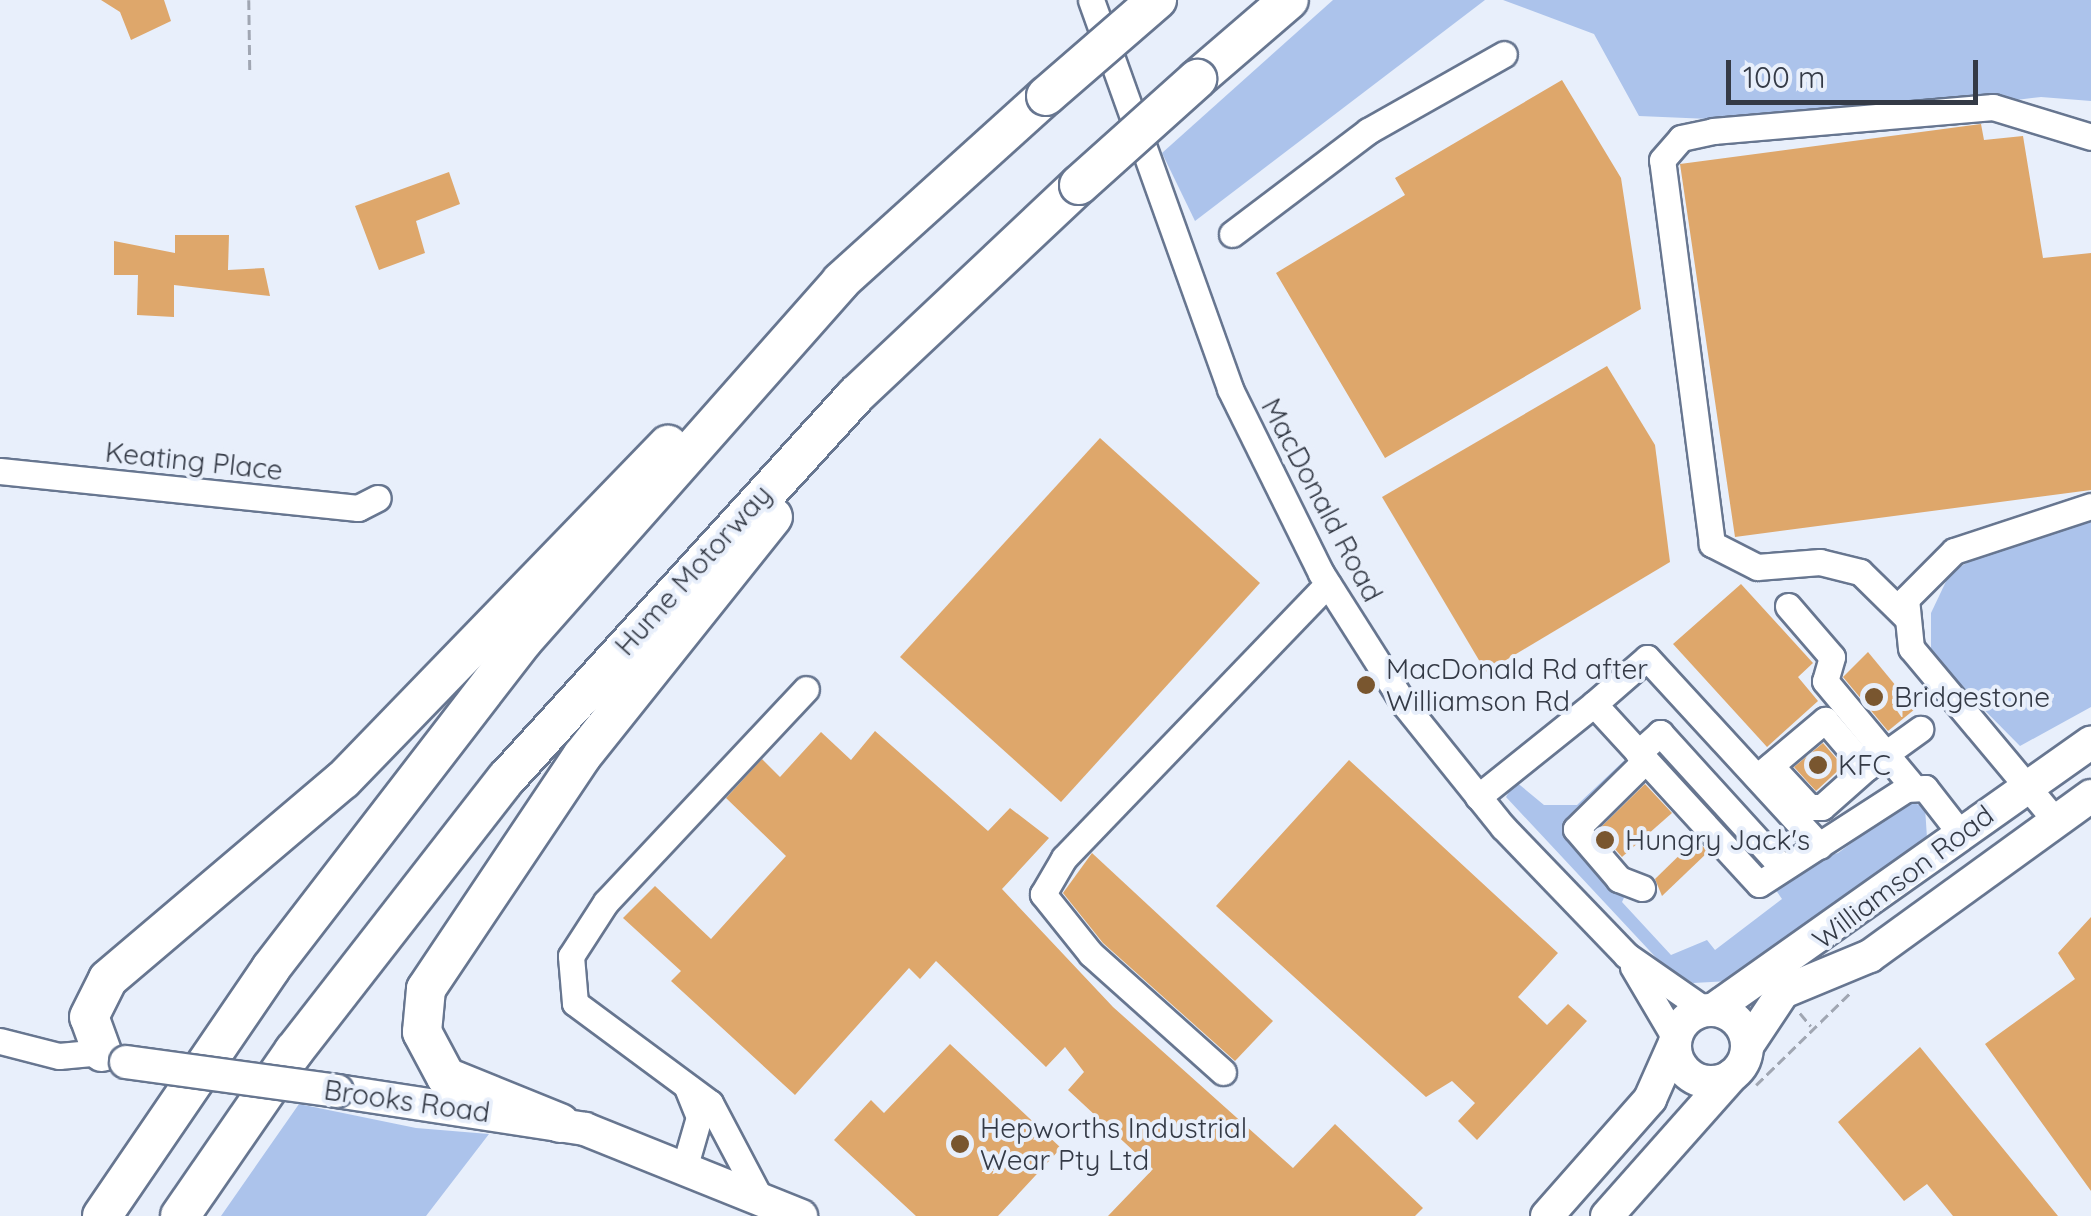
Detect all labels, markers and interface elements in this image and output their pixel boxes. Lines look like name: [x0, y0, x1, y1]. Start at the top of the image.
scale bar: [1731, 40, 1984, 102]
text: 100 m: [1743, 58, 1825, 96]
street label: MacDonald Road: [1254, 393, 1390, 607]
street label: Keating Place: [104, 435, 284, 487]
street label: Hume Motorway: [608, 478, 778, 662]
place label: MacDonald Rd after Williamson Rd: [1386, 652, 1648, 718]
marker: MacDonald Rd after Williamson Rd: [1355, 674, 1377, 696]
place label: Bridgestone: [1894, 680, 2050, 714]
marker: Bridgestone: [1863, 686, 1885, 708]
place label: KFC: [1838, 748, 1891, 782]
marker: KFC: [1807, 754, 1829, 776]
street label: Williamson Road: [1806, 798, 2000, 956]
place label: Hungry Jack's: [1625, 823, 1810, 857]
marker: Hungry Jack's: [1594, 829, 1616, 851]
street label: Brooks Road: [322, 1073, 492, 1129]
place label: Hepworths Industrial Wear Pty Ltd: [980, 1111, 1247, 1177]
marker: Hepworths Industrial Wear Pty Ltd: [949, 1133, 971, 1155]

